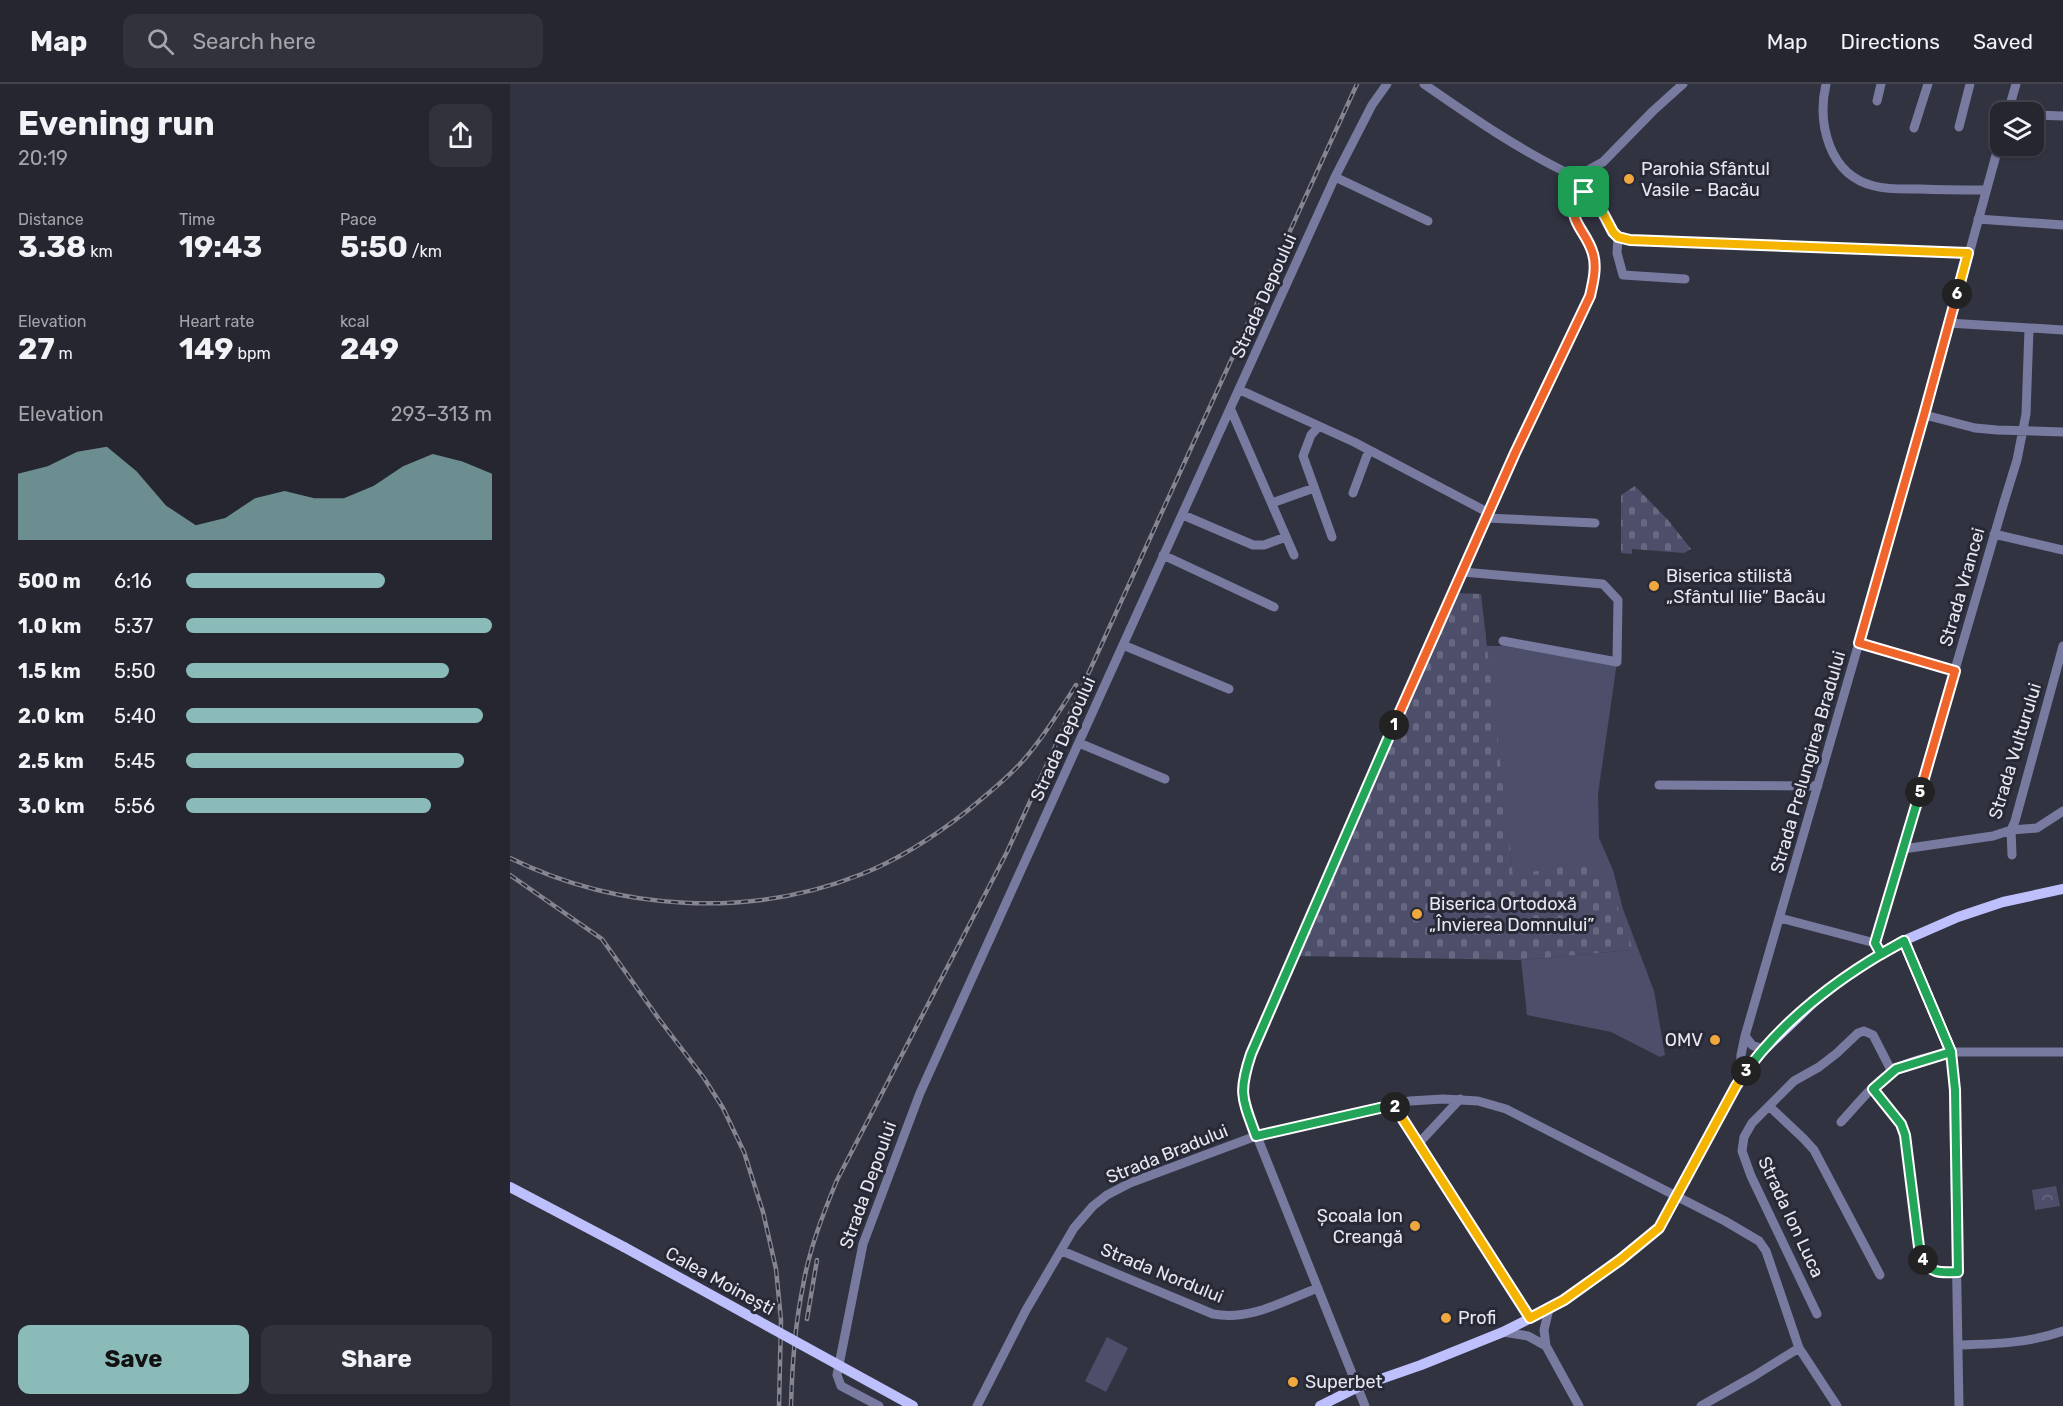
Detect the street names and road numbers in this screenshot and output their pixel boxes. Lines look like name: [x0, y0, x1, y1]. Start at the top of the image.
street label: Strada Depoului: [1227, 230, 1301, 362]
street label: Strada Vrancei: [1935, 525, 1989, 649]
street label: Strada Prelungirea Bradului: [1766, 648, 1850, 876]
street label: Strada Depoului: [1026, 673, 1100, 805]
street label: Strada Vulturului: [1984, 680, 2046, 822]
street label: Strada Depoului: [835, 1118, 901, 1252]
street label: Strada Bradului: [1103, 1120, 1231, 1188]
street label: Strada Ion Luca: [1753, 1153, 1829, 1281]
street label: Strada Nordului: [1097, 1238, 1227, 1308]
street label: Calea Moinești: [662, 1242, 778, 1320]

